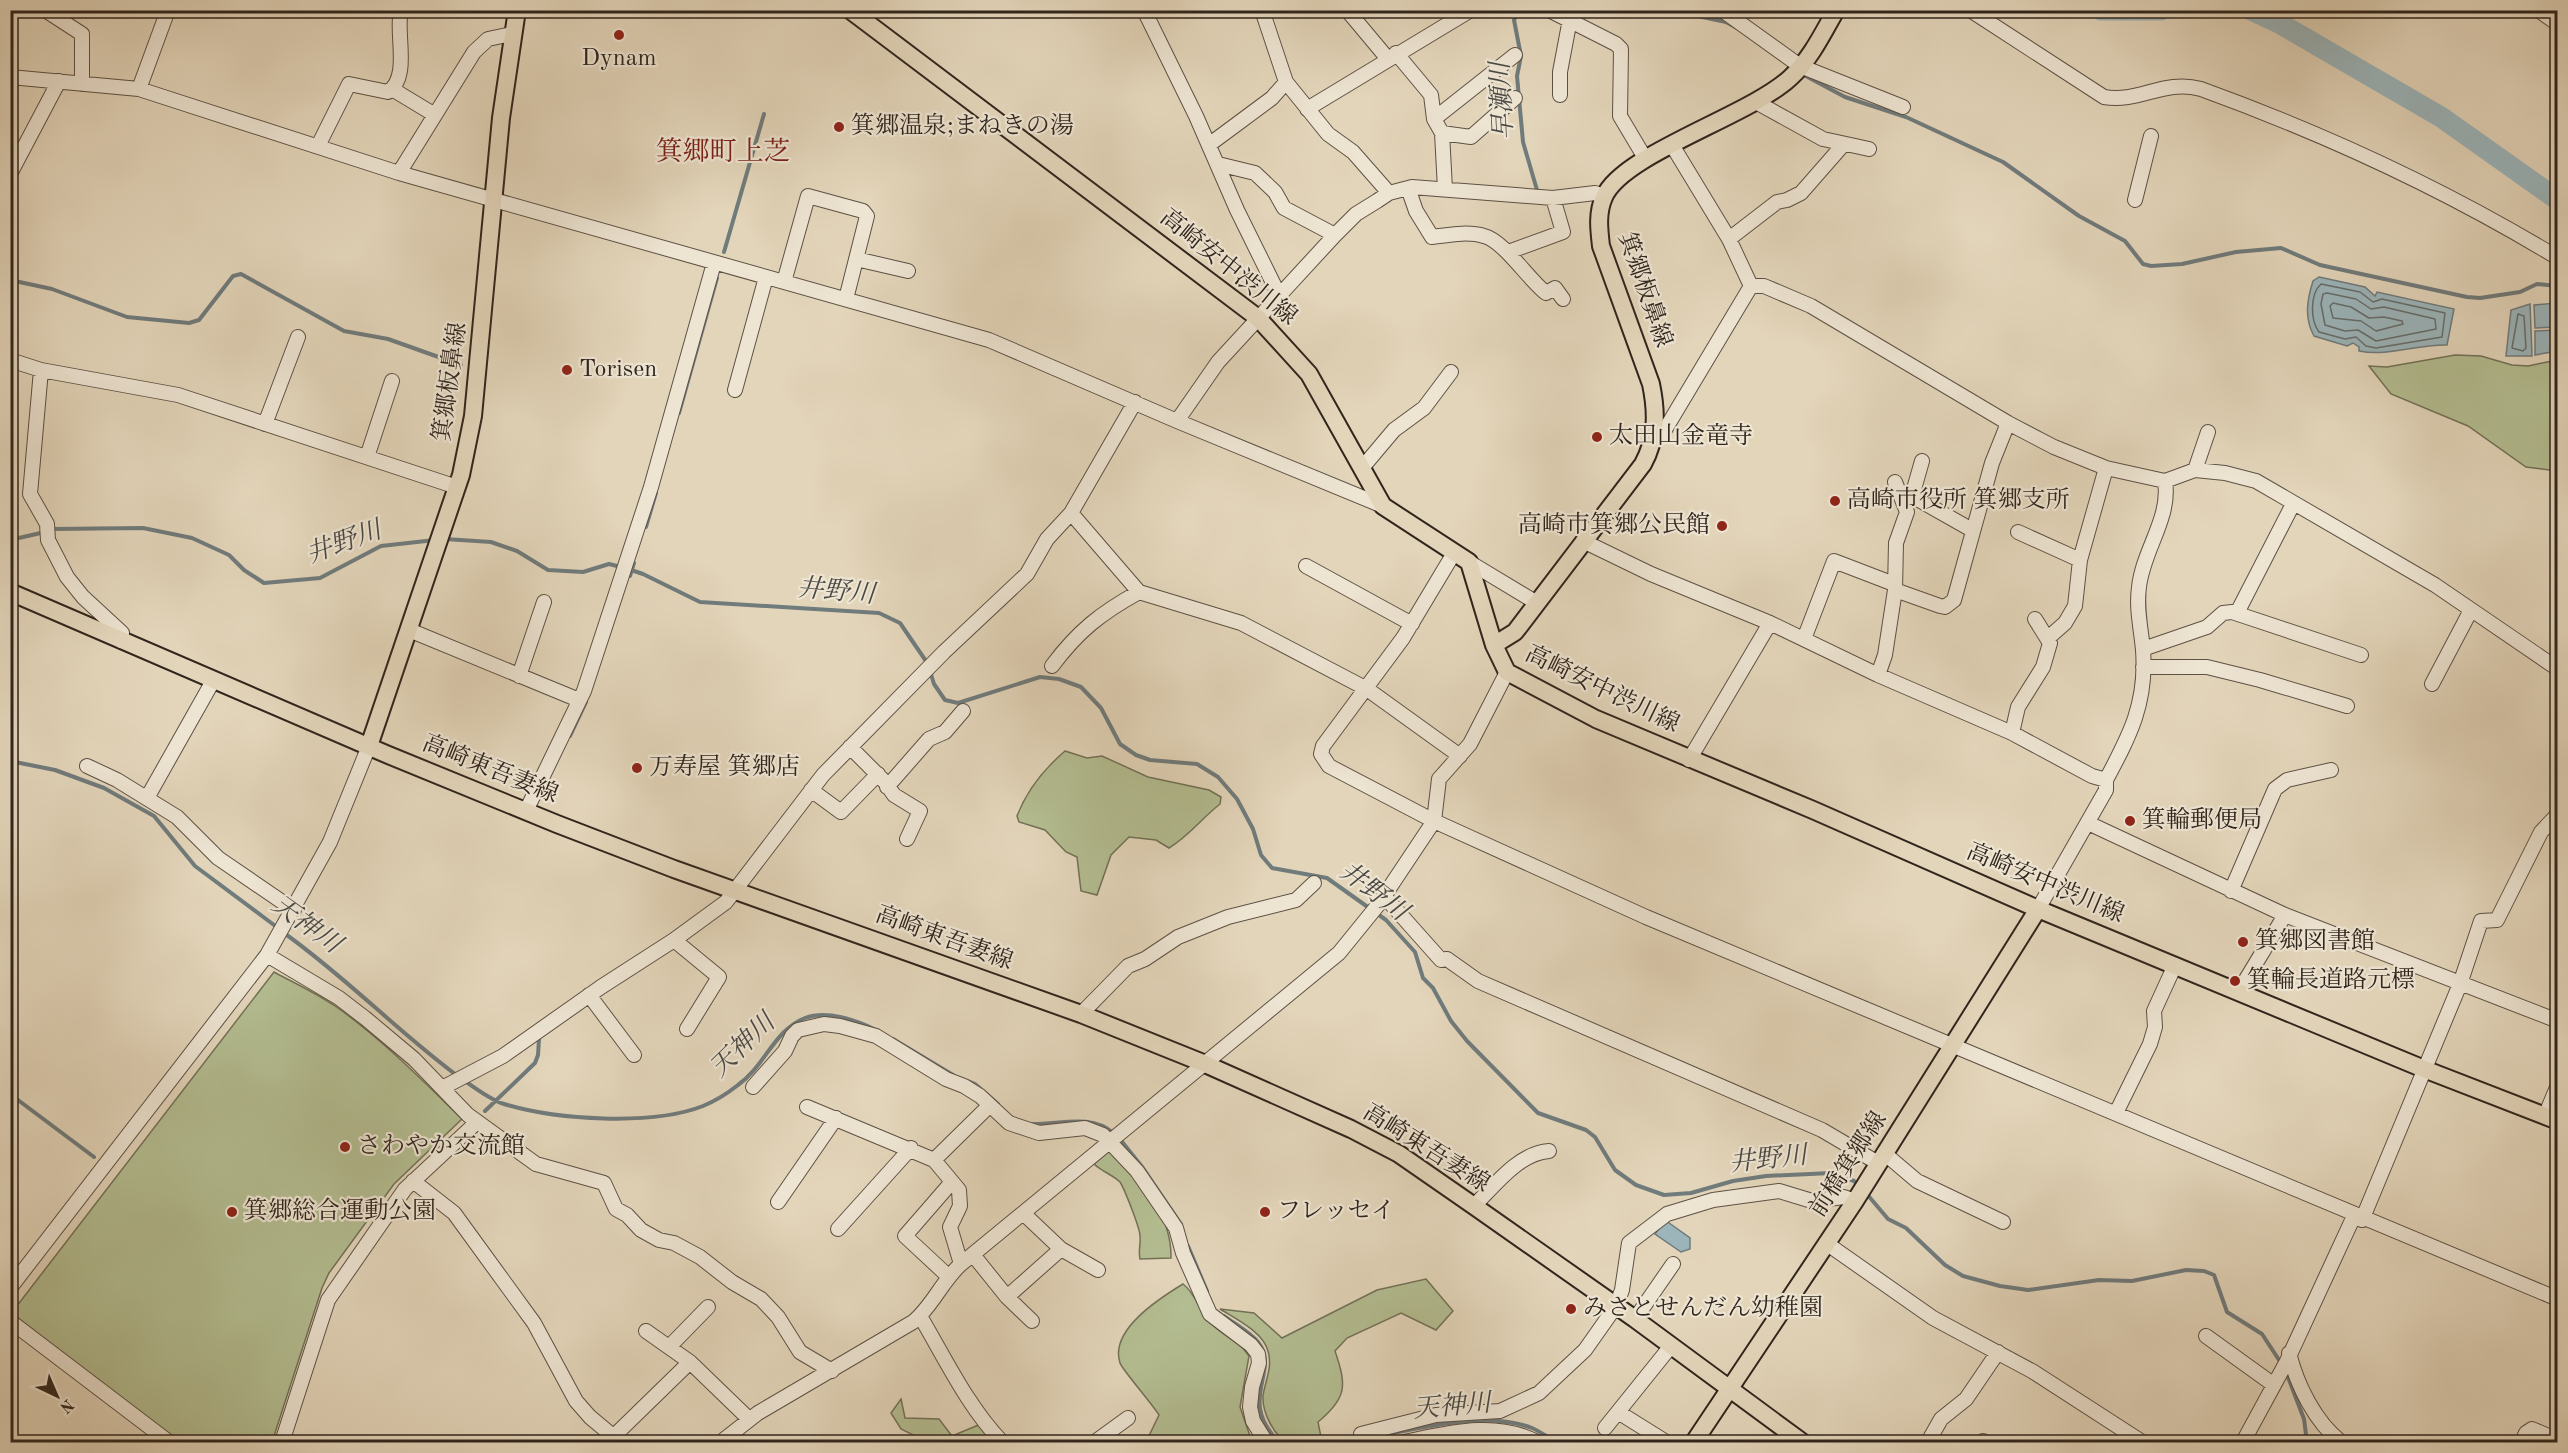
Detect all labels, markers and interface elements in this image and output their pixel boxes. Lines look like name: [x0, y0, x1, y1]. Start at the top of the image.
marker: Dynam: [612, 28, 626, 42]
place label: Dynam: [581, 47, 657, 71]
water label: 早瀬川: [1486, 58, 1518, 141]
place label: 箕郷温泉;まねきの湯: [851, 112, 1074, 139]
marker: 箕郷温泉;まねきの湯: [832, 120, 846, 134]
district label: 箕郷町上芝: [656, 137, 791, 166]
street label: 高崎安中渋川線: [1155, 203, 1303, 330]
street label: 箕郷板鼻線: [1613, 228, 1678, 351]
street label: 箕郷板鼻線: [428, 320, 471, 443]
place label: Torisen: [579, 358, 657, 382]
marker: Torisen: [560, 363, 574, 377]
place label: 太田山金竜寺: [1609, 422, 1753, 449]
marker: 太田山金竜寺: [1590, 430, 1604, 444]
place label: 高崎市役所 箕郷支所: [1847, 486, 2070, 513]
marker: 高崎市役所 箕郷支所: [1828, 494, 1842, 508]
place label: 高崎市箕郷公民館: [1518, 511, 1710, 538]
water label: 井野川: [302, 515, 388, 569]
marker: 高崎市箕郷公民館: [1715, 519, 1729, 533]
water label: 井野川: [796, 574, 879, 609]
street label: 高崎安中渋川線: [1521, 640, 1684, 738]
street label: 高崎東吾妻線: [419, 729, 562, 808]
place label: 万寿屋 箕郷店: [649, 753, 800, 780]
marker: 万寿屋 箕郷店: [630, 761, 644, 775]
place label: 箕輪郵便局: [2142, 806, 2262, 833]
marker: 箕輪郵便局: [2123, 814, 2137, 828]
street label: 高崎安中渋川線: [1963, 837, 2128, 928]
water label: 井野川: [1334, 857, 1416, 928]
water label: 天神川: [267, 890, 349, 960]
street label: 高崎東吾妻線: [872, 900, 1017, 975]
place label: 箕郷図書館: [2255, 927, 2375, 954]
marker: 箕郷図書館: [2236, 935, 2250, 949]
place label: 箕輪長道路元標: [2247, 966, 2415, 993]
marker: 箕輪長道路元標: [2228, 974, 2242, 988]
water label: 天神川: [705, 1006, 782, 1082]
street label: 高崎東吾妻線: [1359, 1098, 1495, 1197]
street label: 前橋箕郷線: [1804, 1107, 1892, 1222]
place label: さわやか交流館: [357, 1132, 525, 1159]
marker: さわやか交流館: [338, 1140, 352, 1154]
water label: 井野川: [1728, 1141, 1811, 1177]
place label: 箕郷総合運動公園: [244, 1197, 436, 1224]
place label: フレッセイ: [1277, 1199, 1395, 1224]
marker: 箕郷総合運動公園: [225, 1205, 239, 1219]
marker: フレッセイ: [1258, 1205, 1272, 1219]
place label: みさとせんだん幼稚園: [1583, 1294, 1823, 1321]
marker: みさとせんだん幼稚園: [1564, 1302, 1578, 1316]
north arrow: [27, 1366, 87, 1426]
water label: 天神川: [1412, 1388, 1495, 1423]
text: N: [56, 1395, 76, 1416]

